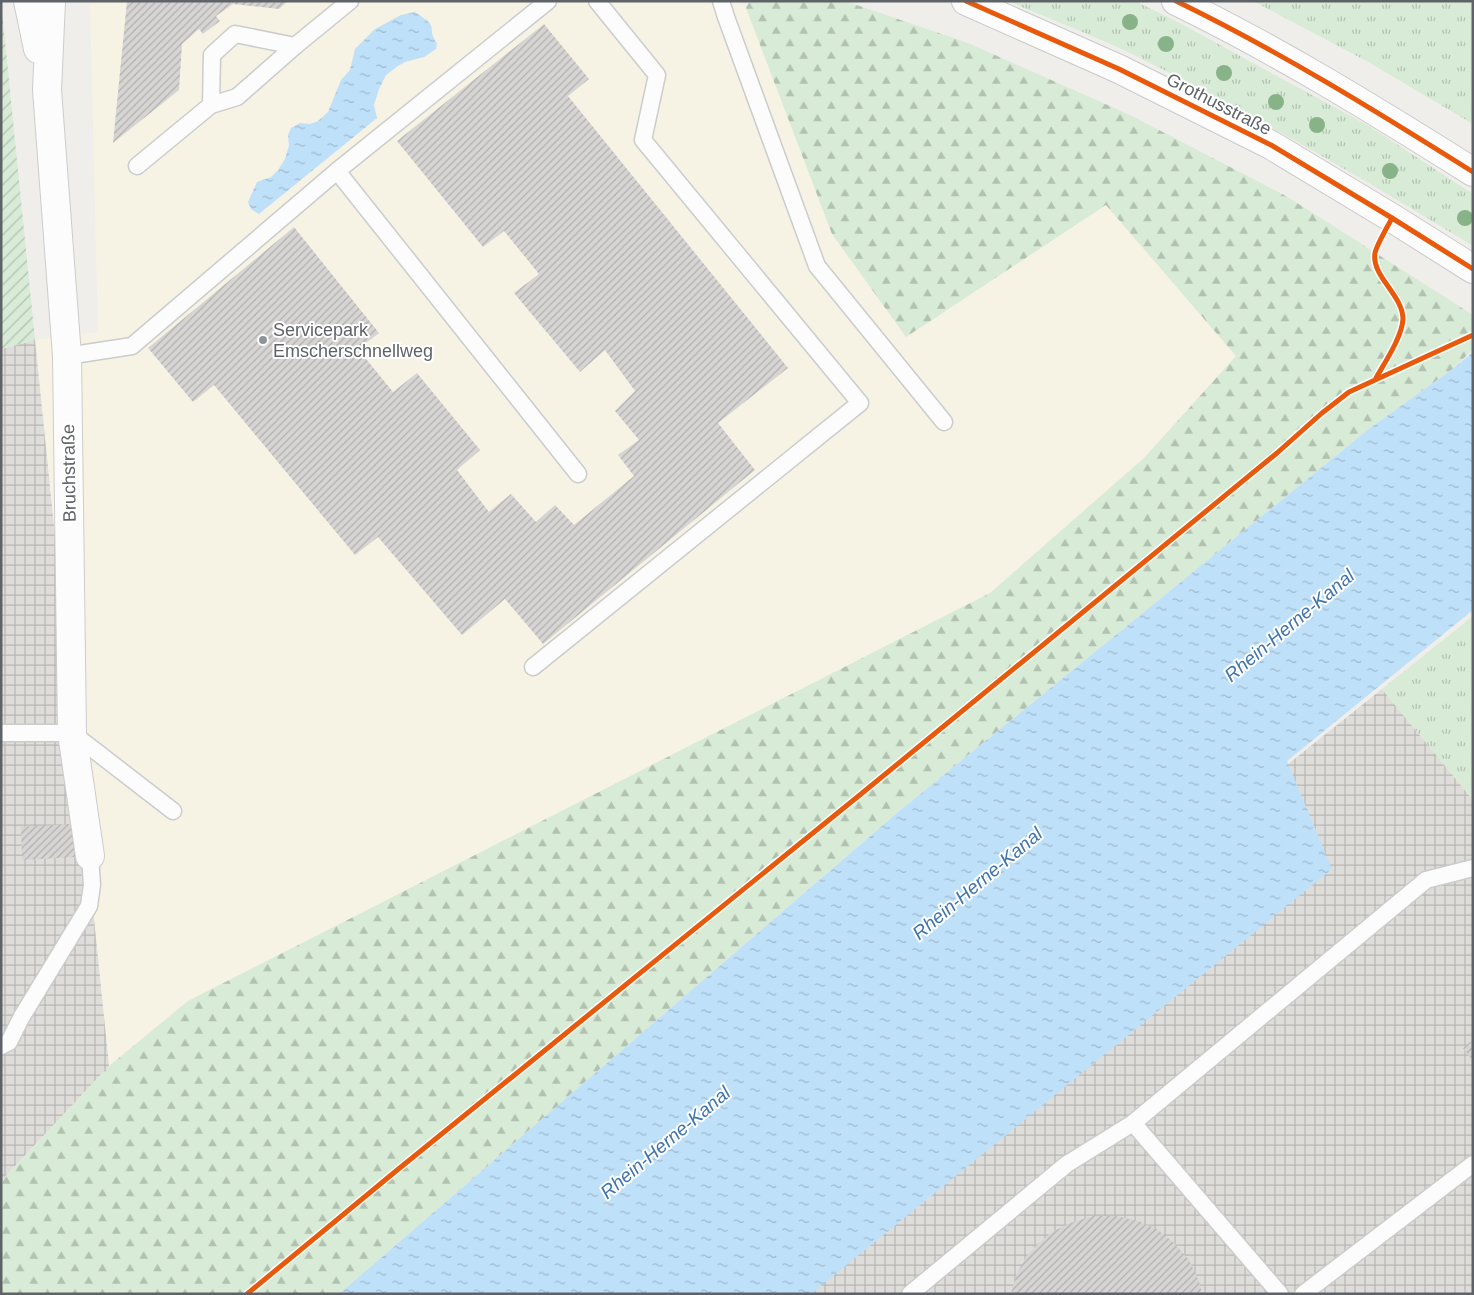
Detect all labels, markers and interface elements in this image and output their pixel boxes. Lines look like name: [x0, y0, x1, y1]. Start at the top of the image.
street label: Grothusstraße: [1163, 69, 1275, 139]
place label: Servicepark Emscherschnellweg: [273, 320, 433, 361]
marker: Servicepark Emscherschnellweg: [257, 334, 269, 346]
street label: Bruchstraße: [58, 424, 80, 522]
water label: Rhein-Herne-Kanal: [1220, 565, 1359, 686]
water label: Rhein-Herne-Kanal: [908, 823, 1047, 944]
water label: Rhein-Herne-Kanal: [596, 1082, 735, 1203]

